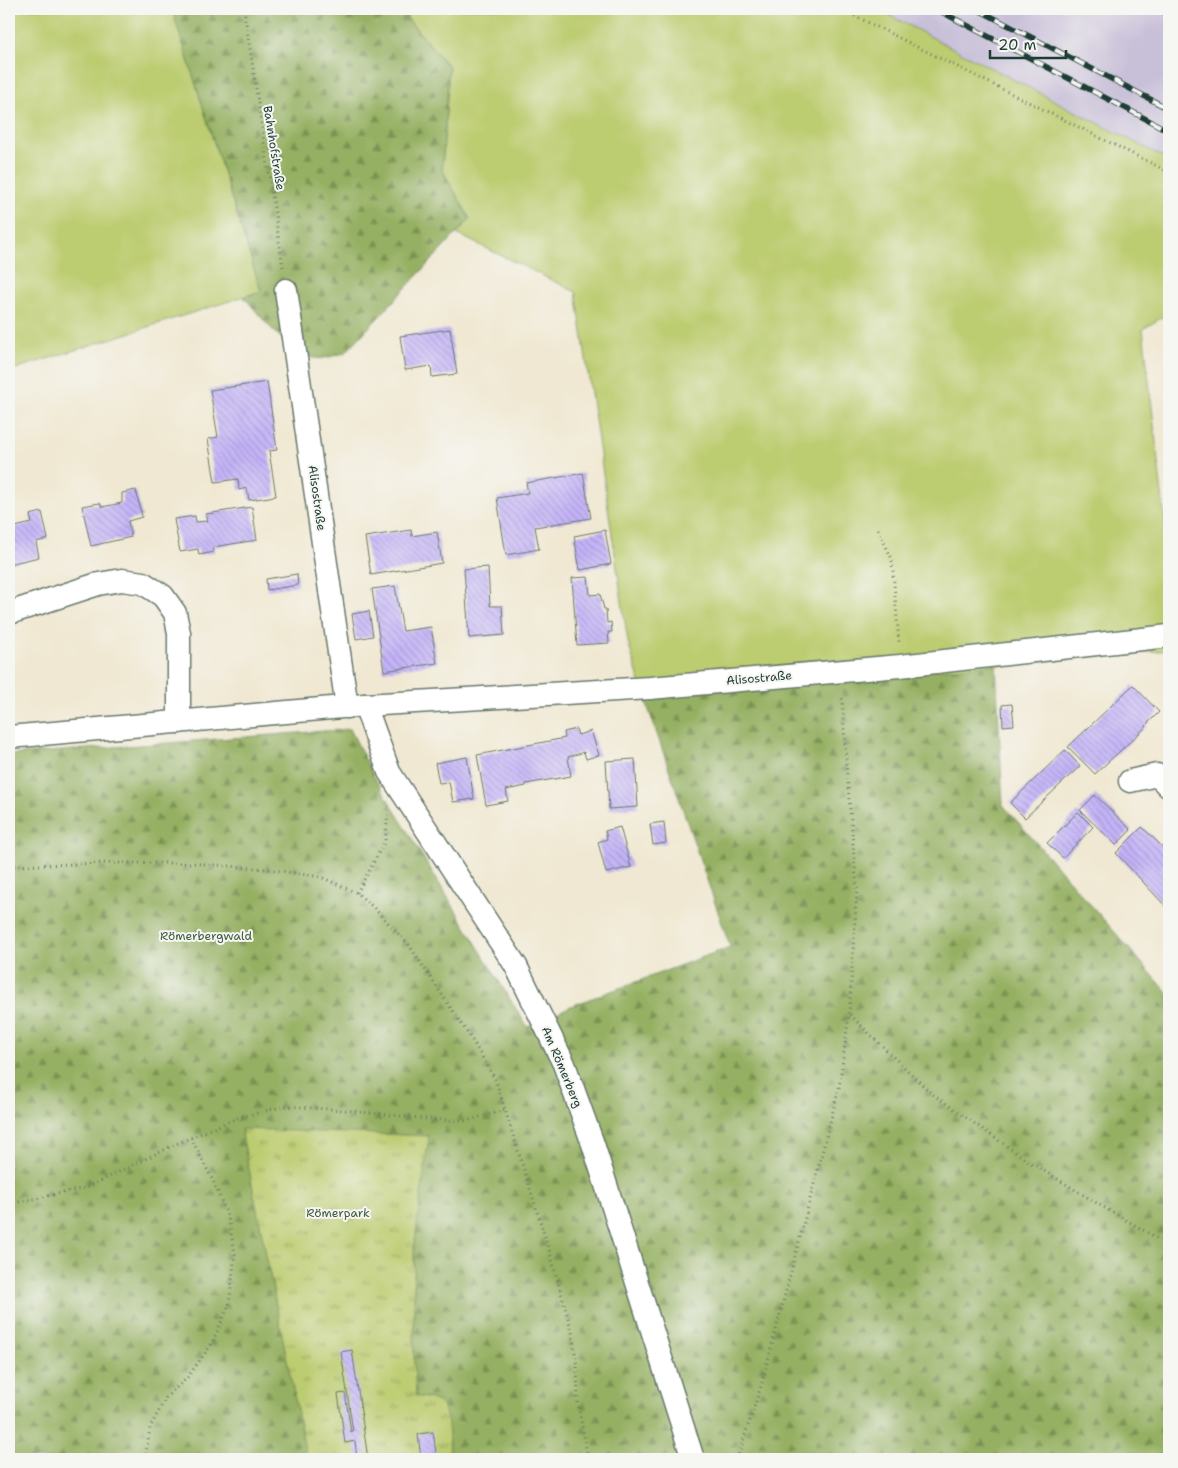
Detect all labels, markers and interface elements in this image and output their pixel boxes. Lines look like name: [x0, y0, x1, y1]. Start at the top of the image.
scale bar: [990, 28, 1067, 60]
text: 20 m: [998, 35, 1037, 55]
street label: Bahnhofstraße: [259, 105, 289, 192]
street label: Alisostraße: [304, 464, 330, 532]
street label: Alisostraße: [725, 667, 793, 689]
park label: Römerbergwald: [160, 928, 252, 944]
street label: Am Römerberg: [538, 1024, 586, 1110]
park label: Römerpark: [306, 1205, 370, 1221]

